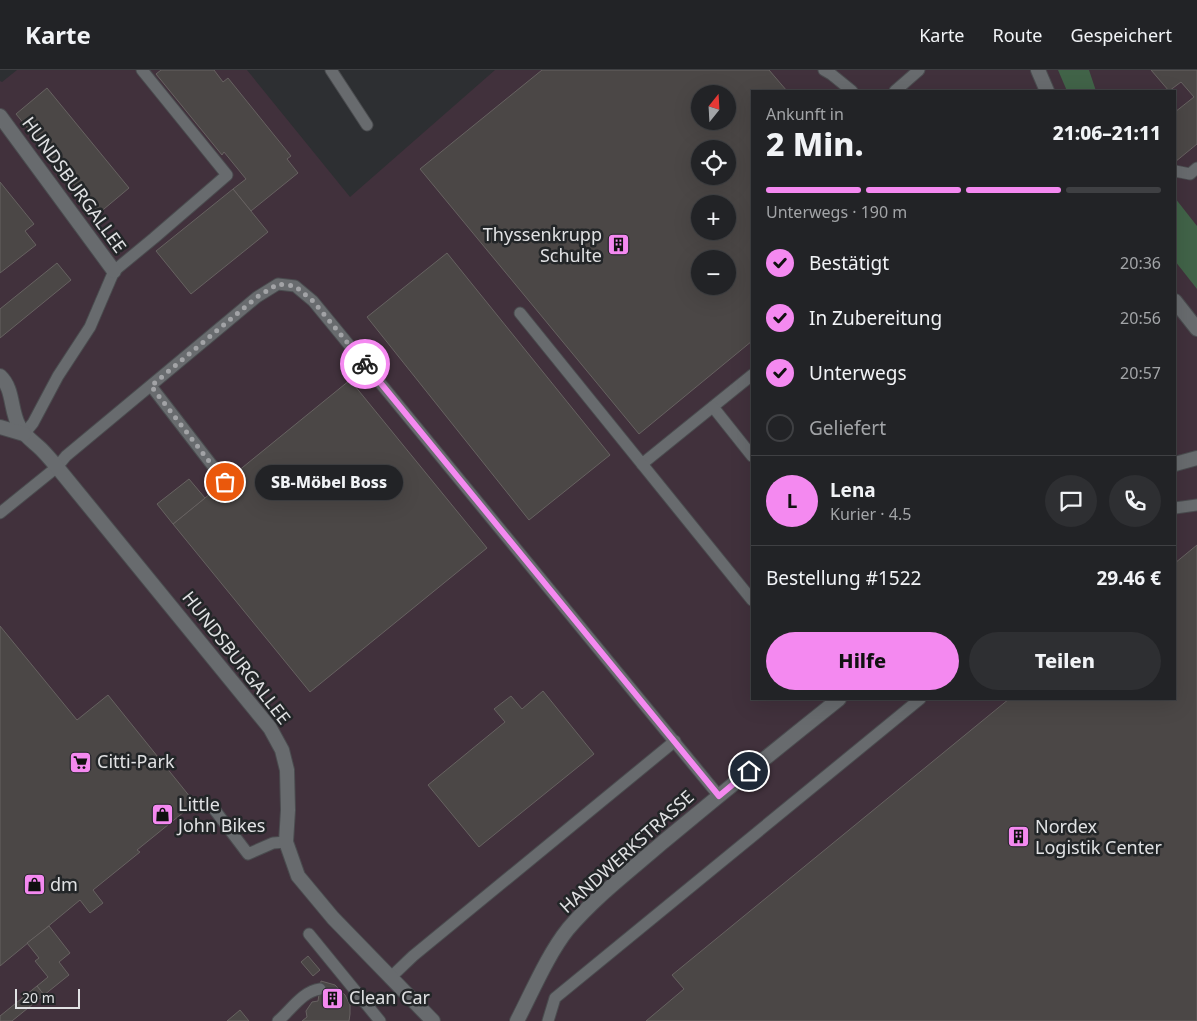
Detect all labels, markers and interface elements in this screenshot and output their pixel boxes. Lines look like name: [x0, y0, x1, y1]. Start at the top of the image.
text: Karte: [25, 18, 91, 51]
text: Karte: [919, 23, 965, 47]
text: Route: [993, 23, 1042, 47]
text: Gespeichert: [1070, 23, 1172, 47]
north arrow: [691, 85, 736, 130]
map controls: [691, 85, 736, 295]
text: Ankunft in: [766, 103, 844, 125]
street label: HUNDSBURGALLEE: [17, 112, 132, 257]
text: 21:06–21:11: [1053, 120, 1161, 146]
text: 2 Min.: [766, 122, 864, 165]
button: locate: [691, 140, 736, 185]
button: +: [691, 195, 736, 240]
text: Unterwegs · 190 m: [766, 201, 907, 223]
place label: Thyssenkrupp Schulte: [483, 222, 602, 267]
building icon: Thyssenkrupp Schulte: [606, 233, 630, 257]
icon: check: [766, 249, 794, 277]
button: −: [691, 250, 736, 295]
text: Bestätigt: [809, 250, 889, 276]
text: 20:36: [1120, 252, 1161, 274]
icon: check: [766, 304, 794, 332]
text: In Zubereitung: [809, 305, 942, 331]
text: 20:56: [1120, 307, 1161, 329]
courier: [340, 339, 390, 389]
icon: bike: [351, 350, 379, 378]
icon: check: [766, 359, 794, 387]
text: Unterwegs: [809, 360, 907, 386]
text: 20:57: [1120, 362, 1161, 384]
text: Geliefert: [809, 415, 886, 441]
pin: [204, 461, 246, 503]
callout: SB-Möbel Boss: [255, 464, 402, 500]
icon: bag: [211, 468, 239, 496]
text: SB-Möbel Boss: [271, 471, 387, 493]
button: chat: [1045, 475, 1097, 527]
button: phone: [1109, 475, 1161, 527]
text: Lena: [830, 477, 876, 503]
text: L: [787, 488, 797, 514]
text: Kurier · 4.5: [830, 503, 911, 525]
text: Bestellung #1522: [766, 565, 921, 591]
text: 29.46 €: [1096, 565, 1161, 591]
street label: HUNDSBURGALLEE: [177, 586, 296, 729]
button: Hilfe: [766, 632, 959, 690]
button: Teilen: [969, 632, 1161, 690]
place label: Citti-Park: [97, 749, 175, 773]
supermarket icon: Citti-Park: [69, 750, 93, 774]
pin: [728, 750, 770, 792]
icon: home: [735, 757, 763, 785]
street label: HANDWERKSTRASSE: [554, 784, 699, 918]
place label: Little John Bikes: [176, 792, 265, 837]
shop icon: Little John Bikes: [150, 803, 174, 827]
place label: Nordex Logistik Center: [1035, 814, 1162, 859]
building icon: Nordex Logistik Center: [1007, 825, 1031, 849]
place label: dm: [50, 872, 78, 896]
shop icon: dm: [22, 873, 46, 897]
place label: Clean Car: [349, 985, 431, 1009]
scale bar: [15, 986, 80, 1009]
building icon: Clean Car: [321, 986, 345, 1010]
text: 20 m: [22, 988, 55, 1007]

